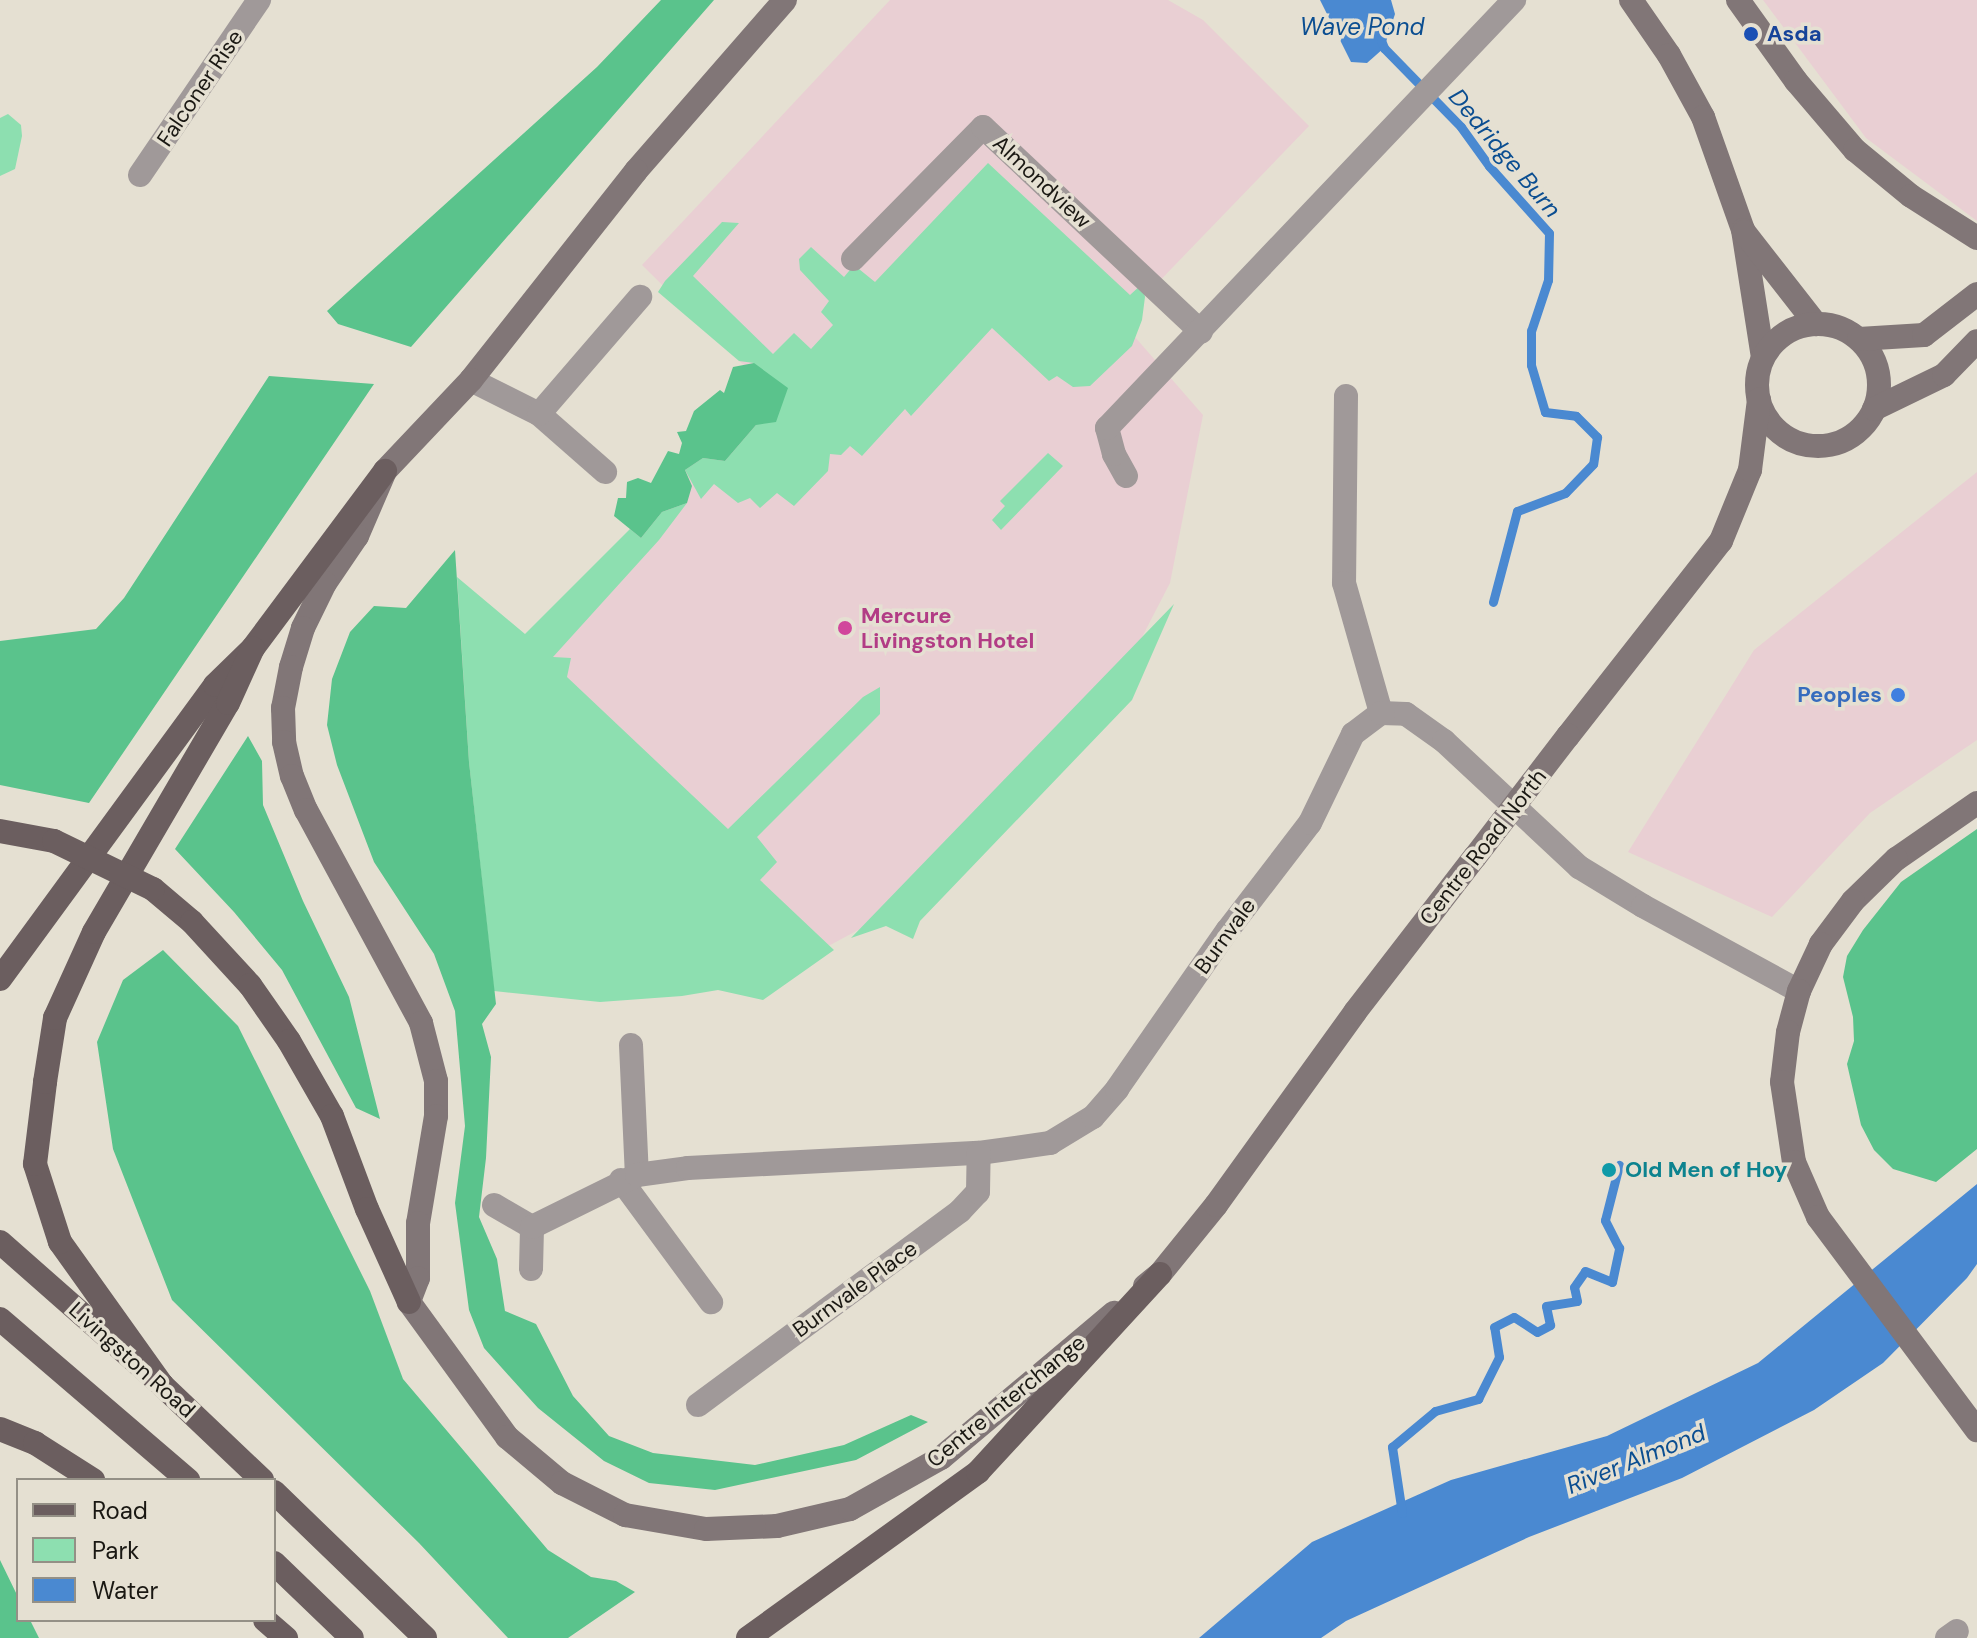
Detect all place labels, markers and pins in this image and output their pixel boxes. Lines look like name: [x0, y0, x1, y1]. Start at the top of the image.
place label: Asda: [1767, 21, 1822, 47]
marker: Asda: [1742, 25, 1760, 43]
place label: Mercure Livingston Hotel: [861, 602, 1034, 654]
marker: Mercure Livingston Hotel: [836, 619, 854, 637]
place label: Peoples: [1797, 682, 1882, 708]
marker: Peoples: [1889, 686, 1907, 704]
place label: Old Men of Hoy: [1625, 1157, 1787, 1183]
marker: Old Men of Hoy: [1600, 1161, 1618, 1179]

